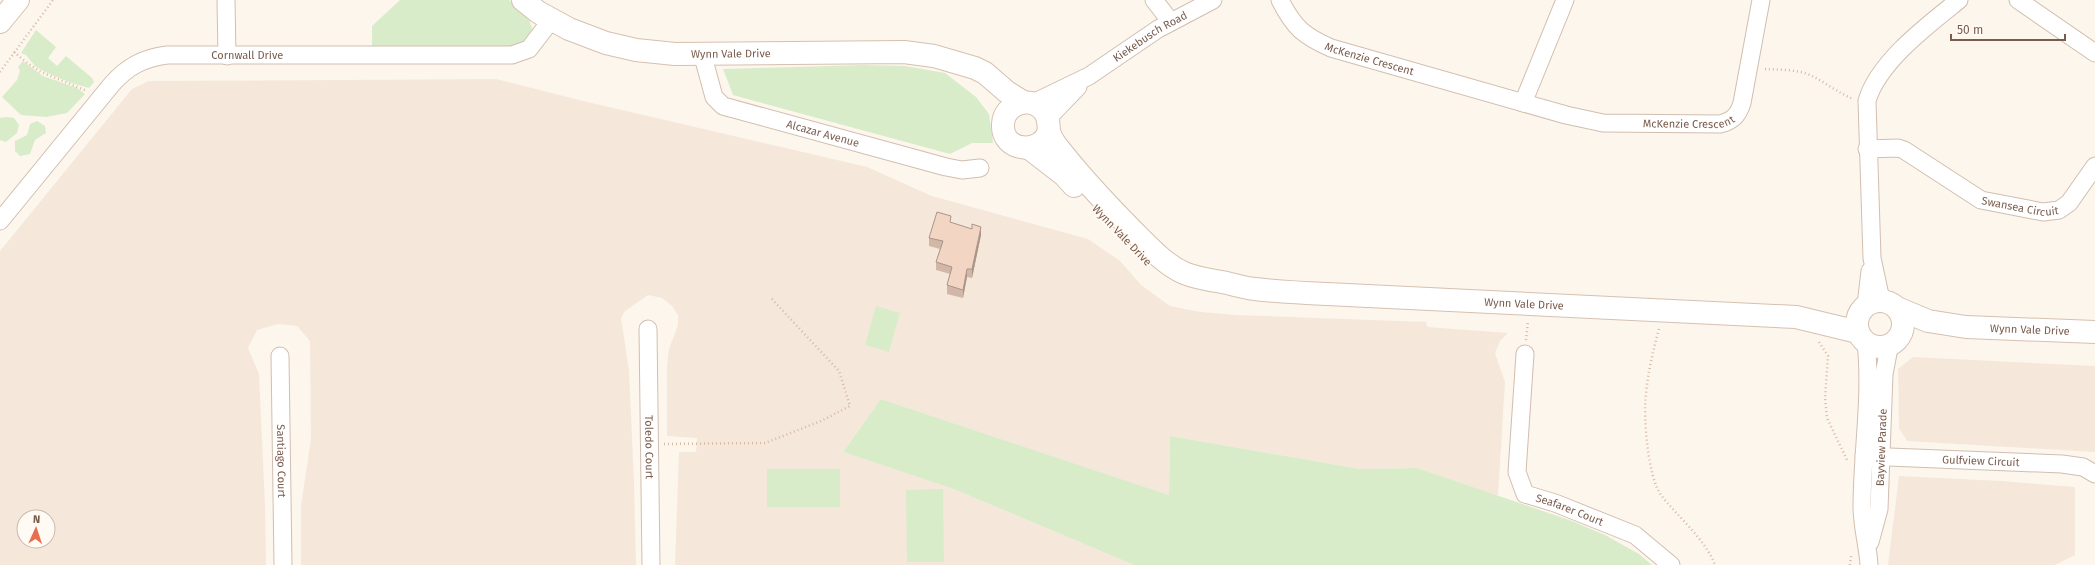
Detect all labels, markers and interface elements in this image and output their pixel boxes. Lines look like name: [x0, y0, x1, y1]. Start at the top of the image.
street label: Kiekebusch Road: [1111, 9, 1190, 65]
scale bar: [1951, 16, 2065, 42]
text: 50 m: [1957, 23, 1983, 37]
street label: McKenzie Crescent: [1323, 40, 1415, 78]
street label: Wynn Vale Drive: [691, 47, 771, 61]
street label: Cornwall Drive: [211, 49, 283, 62]
street label: McKenzie Crescent: [1643, 113, 1737, 131]
street label: Alcazar Avenue: [785, 118, 861, 150]
street label: Swansea Circuit: [1981, 194, 2059, 219]
street label: Wynn Vale Drive: [1089, 202, 1154, 269]
street label: Wynn Vale Drive: [1484, 296, 1564, 313]
street label: Wynn Vale Drive: [1990, 322, 2070, 338]
street label: Bayview Parade: [1874, 408, 1890, 486]
street label: Toledo Court: [642, 415, 656, 479]
street label: Santiago Court: [274, 424, 288, 498]
street label: Gulfview Circuit: [1942, 453, 2020, 469]
street label: Seafarer Court: [1534, 492, 1605, 529]
north arrow: [16, 509, 56, 549]
text: N: [33, 513, 40, 526]

